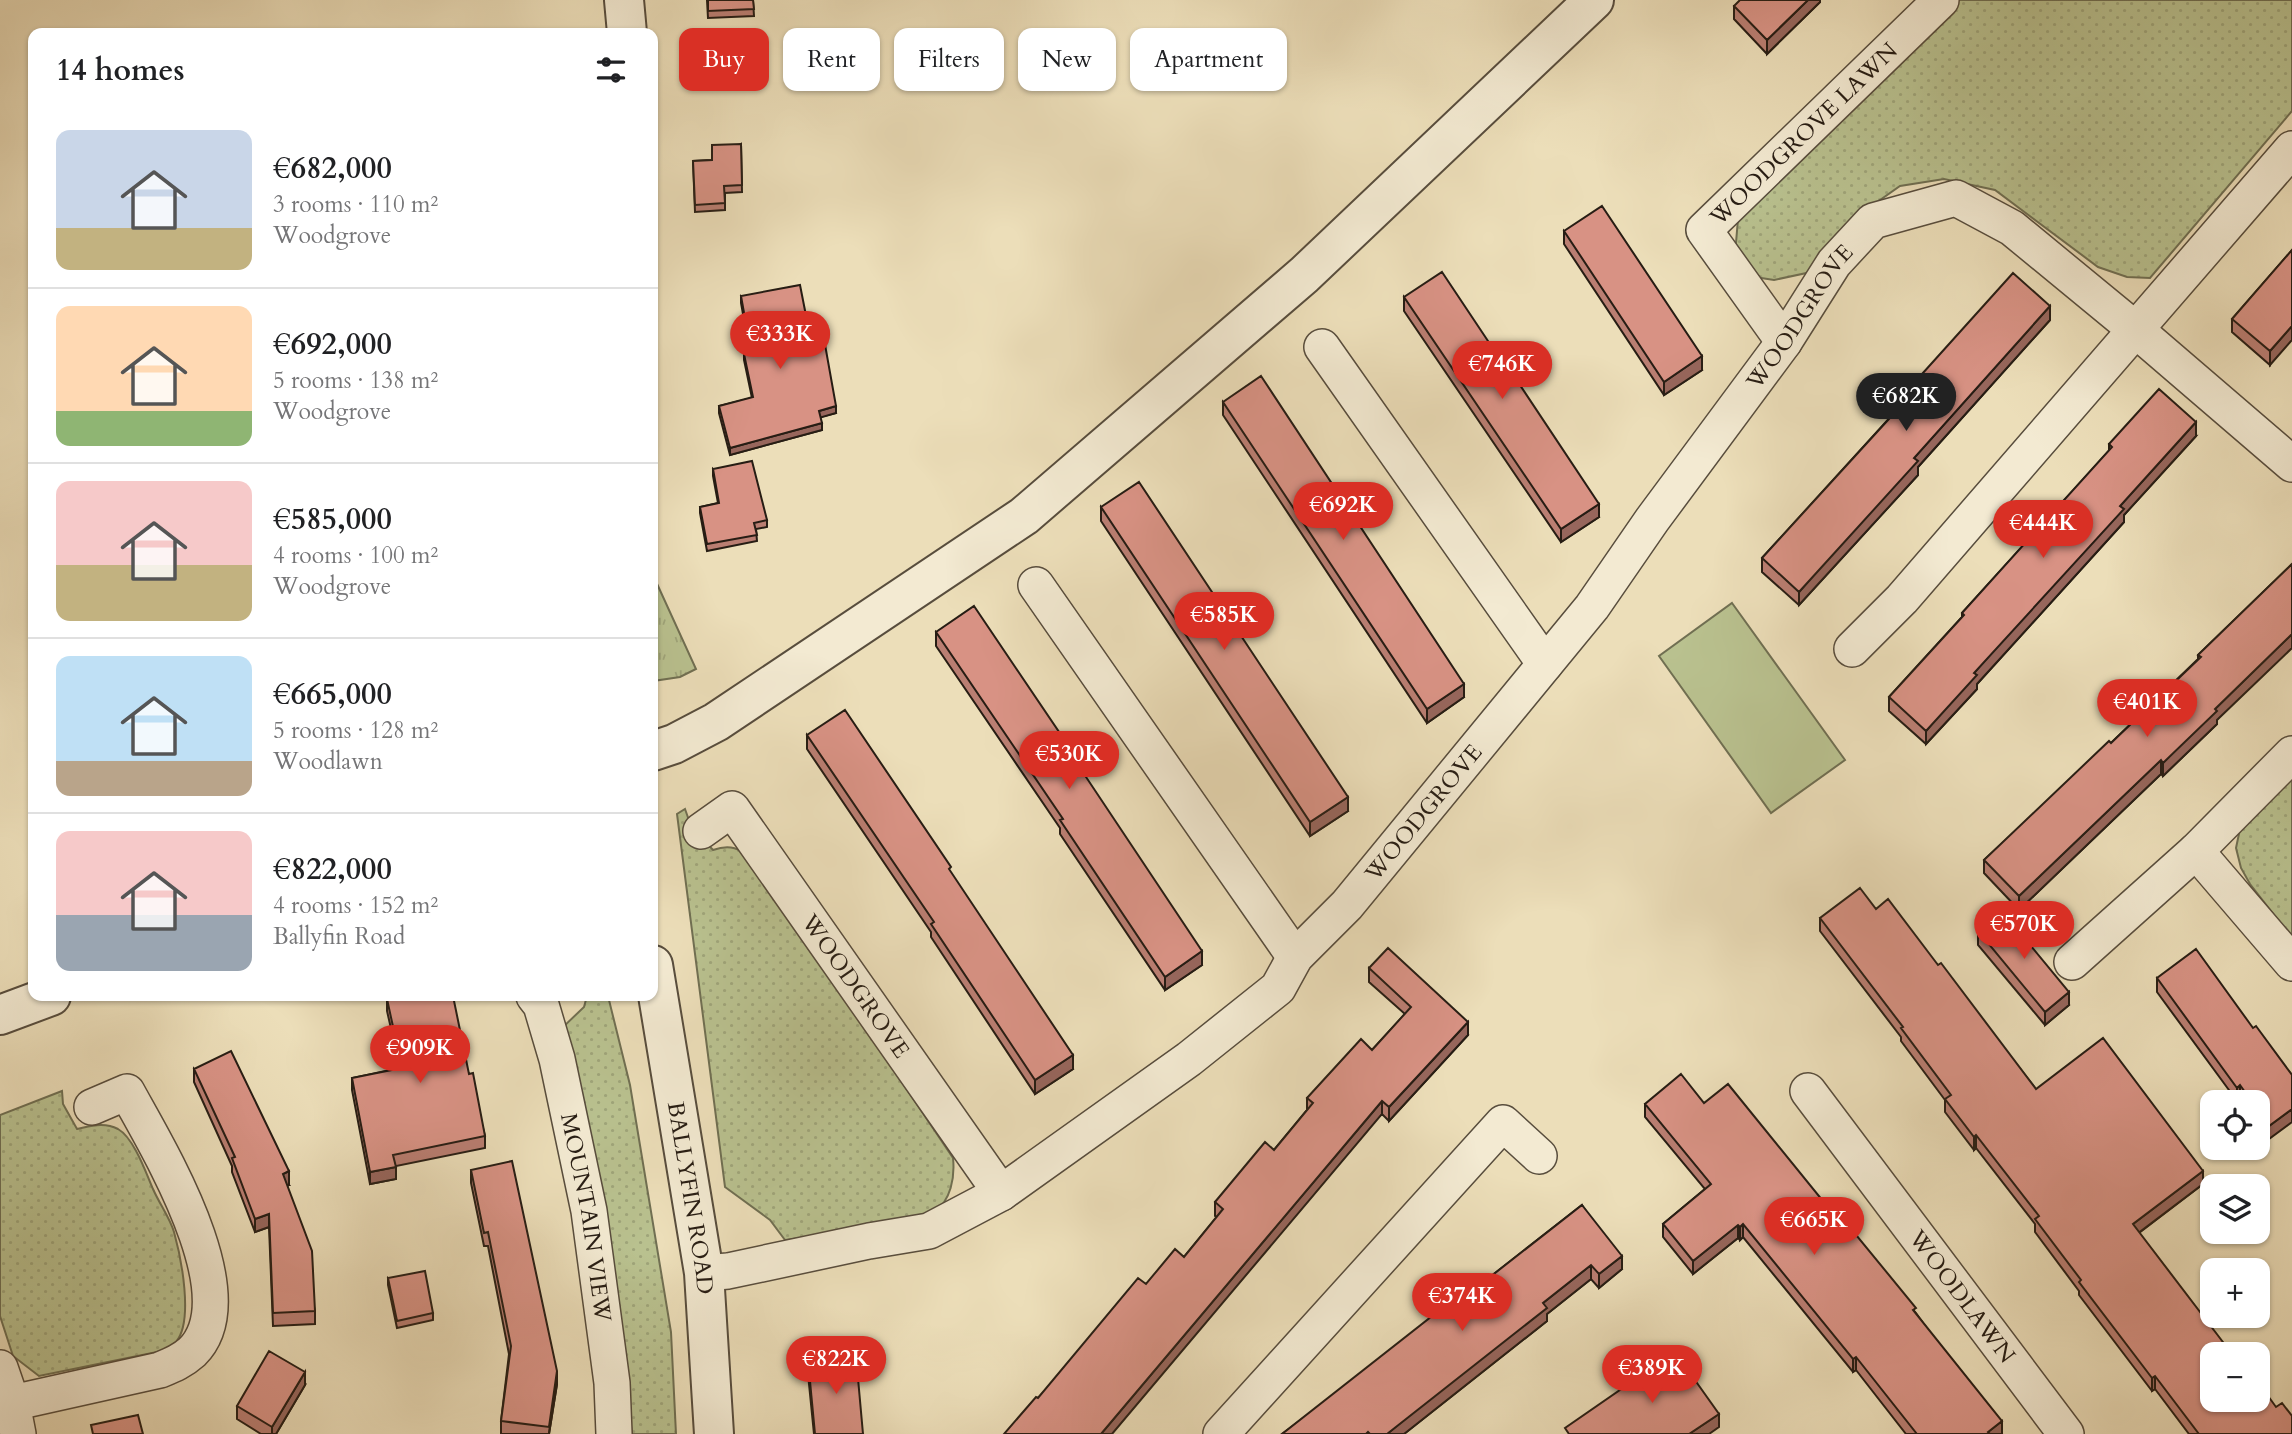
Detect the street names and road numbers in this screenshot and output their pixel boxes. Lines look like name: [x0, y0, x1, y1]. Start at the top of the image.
street label: WOODGROVE LAWN: [1702, 35, 1905, 233]
street label: WOODGROVE: [1739, 238, 1860, 396]
street label: WOODGROVE: [1357, 738, 1489, 889]
street label: WOODGROVE: [794, 907, 917, 1064]
street label: BALLYFIN ROAD: [660, 1099, 720, 1295]
street label: MOUNTAIN VIEW: [553, 1110, 619, 1324]
street label: WOODLAWN: [1901, 1223, 2023, 1370]

